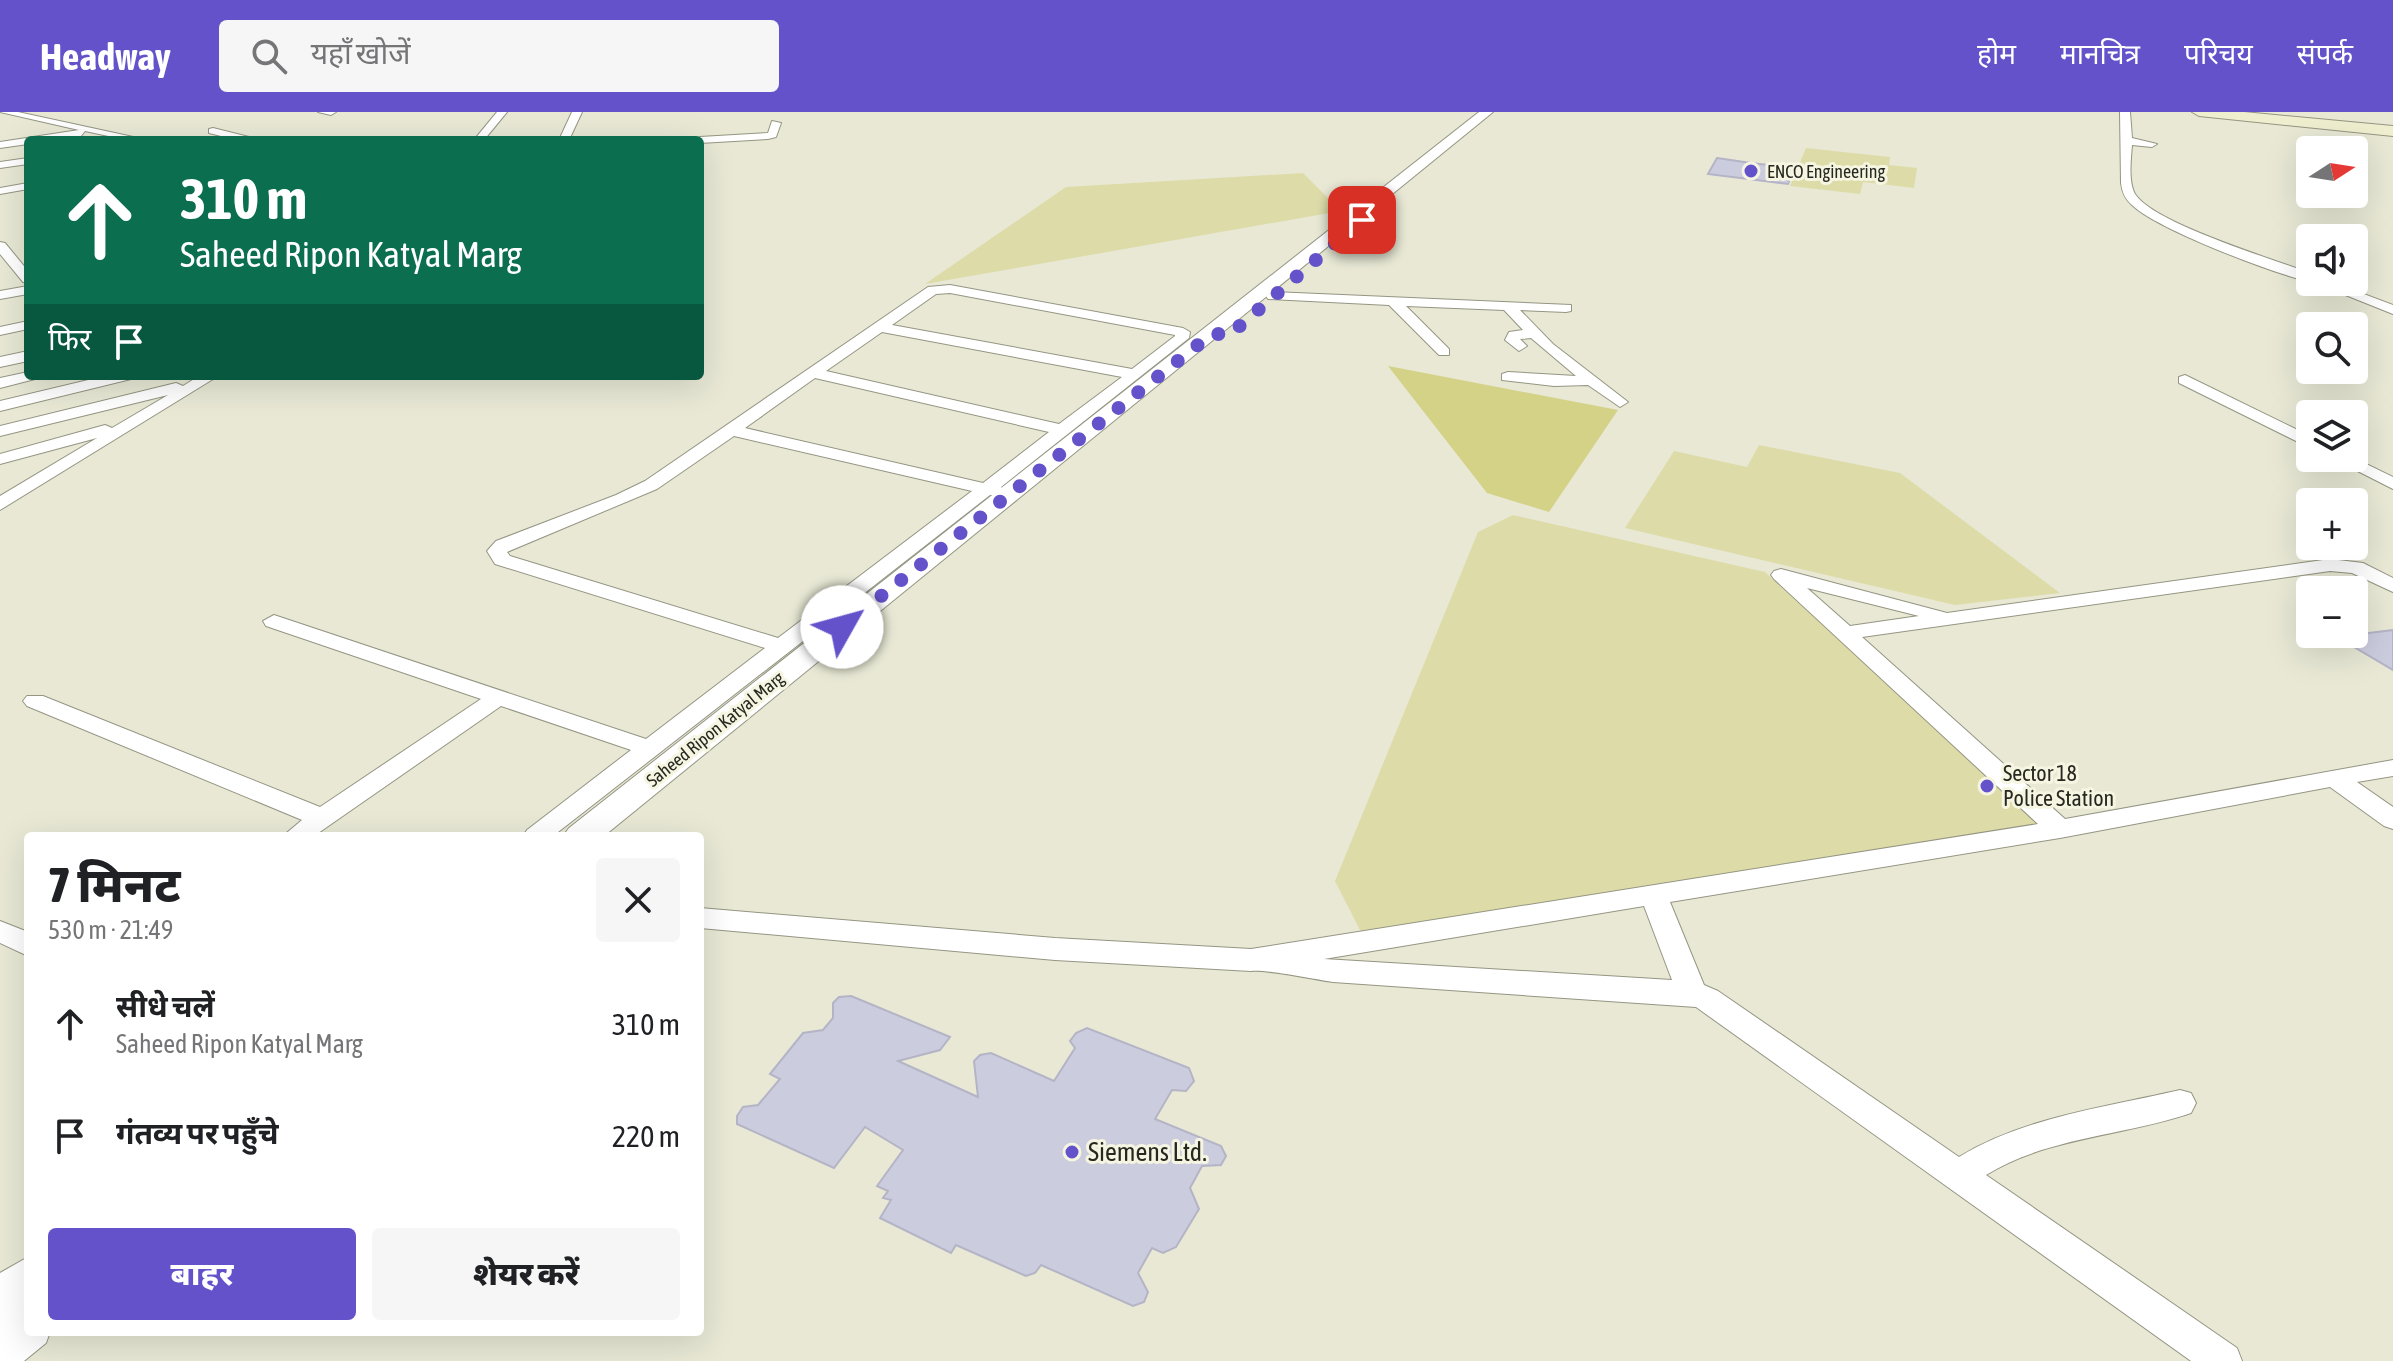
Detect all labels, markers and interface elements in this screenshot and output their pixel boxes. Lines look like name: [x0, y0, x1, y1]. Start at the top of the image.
search box: [219, 20, 779, 92]
icon: search: [247, 34, 291, 78]
text: Headway: [40, 35, 171, 78]
text: यहाँ खोजें: [311, 36, 410, 70]
text: होम: [1977, 38, 2016, 70]
text: मानचित्र: [2060, 38, 2140, 70]
text: परिचय: [2184, 38, 2253, 70]
text: संपर्क: [2297, 38, 2353, 70]
north arrow: [2296, 136, 2368, 208]
map controls: [2296, 136, 2368, 648]
place label: ENCO Engineering: [1767, 161, 1885, 182]
marker: ENCO Engineering: [1742, 162, 1760, 180]
text: 310 m: [180, 167, 307, 231]
icon: ahead: [48, 168, 152, 272]
pin: [1328, 186, 1396, 254]
icon: arrive: [1340, 198, 1384, 242]
button: sound: [2296, 224, 2368, 296]
text: Saheed Ripon Katyal Marg: [180, 233, 522, 275]
button: search: [2296, 312, 2368, 384]
icon: arrive: [107, 320, 151, 364]
text: फिर: [48, 322, 91, 356]
button: layers: [2296, 400, 2368, 472]
button: +: [2296, 488, 2368, 560]
button: −: [2296, 576, 2368, 648]
position arrow: [800, 585, 884, 669]
street label: Saheed Ripon Katyal Marg: [642, 667, 788, 791]
place label: Sector 18 Police Station: [2003, 760, 2114, 811]
marker: Sector 18 Police Station: [1978, 777, 1996, 795]
text: 7 मिनट: [48, 857, 180, 912]
button: close: [596, 858, 680, 942]
text: 530 m · 21:49: [48, 915, 173, 945]
text: सीधे चलें: [116, 989, 215, 1023]
icon: ahead: [48, 1002, 92, 1046]
text: 310 m: [612, 1007, 680, 1041]
text: Saheed Ripon Katyal Marg: [116, 1029, 363, 1059]
icon: arrive: [48, 1114, 92, 1158]
text: गंतव्य पर पहुँचे: [116, 1116, 278, 1150]
text: 220 m: [612, 1119, 680, 1153]
place label: Siemens Ltd.: [1088, 1137, 1207, 1167]
marker: Siemens Ltd.: [1063, 1143, 1081, 1161]
button: बाहर: [48, 1228, 356, 1320]
button: शेयर करें: [372, 1228, 680, 1320]

